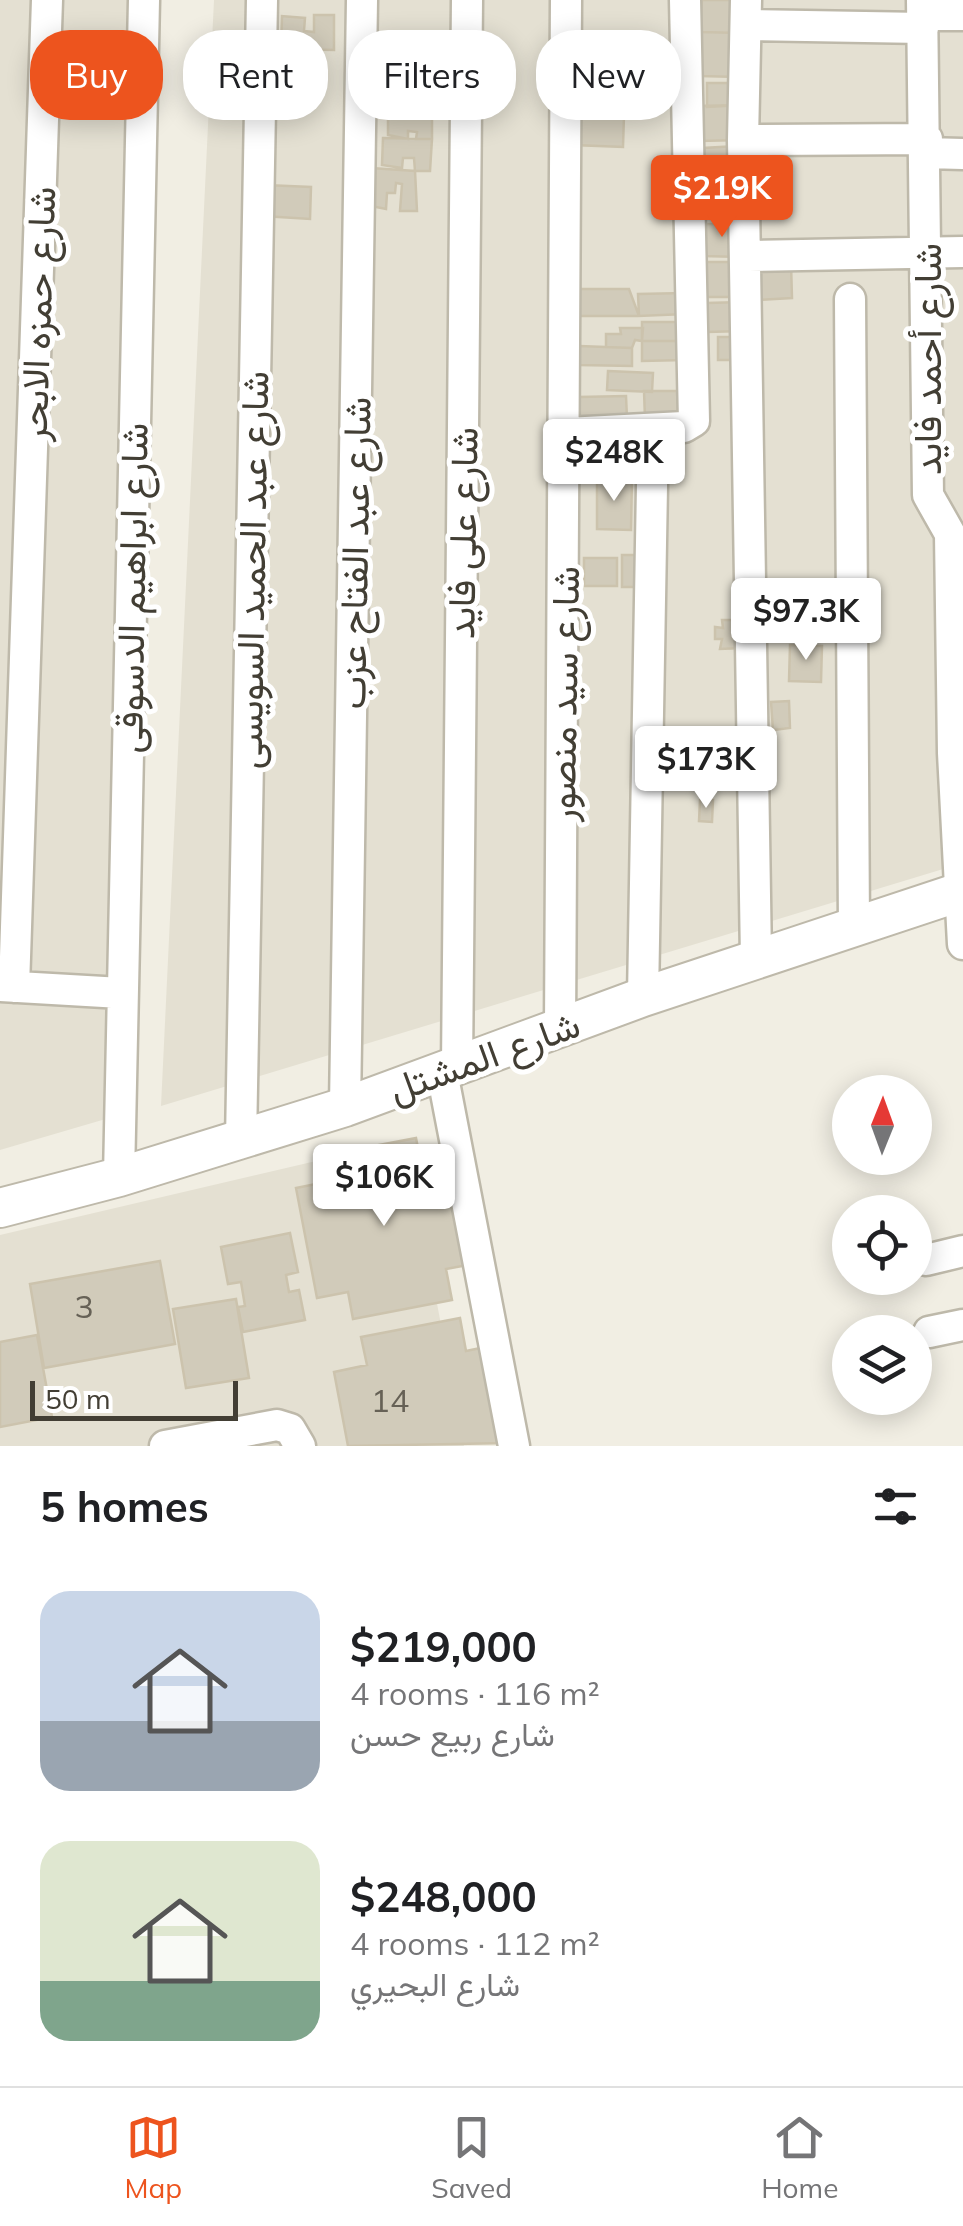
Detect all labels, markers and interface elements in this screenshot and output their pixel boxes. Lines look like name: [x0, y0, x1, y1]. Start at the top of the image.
chip: Buy: [30, 30, 163, 120]
chip: Rent: [183, 30, 328, 120]
chip: Filters: [348, 30, 516, 120]
chip: New: [536, 30, 681, 120]
pin: $219K: [652, 155, 792, 240]
text: $219K: [673, 167, 771, 207]
street label: شارع حمزه الابحر: [9, 186, 68, 443]
street label: شارع أحمد فايد: [903, 243, 954, 475]
street label: شارع عبد الحميد السويسى: [224, 371, 281, 770]
street label: شارع عبد الفتاح عزب: [327, 396, 384, 710]
pin: $248K: [544, 419, 684, 504]
street label: شارع ابراهيم الدسوقى: [104, 422, 161, 754]
street label: شارع على فايد: [436, 427, 491, 640]
text: $248K: [565, 431, 663, 471]
street label: شارع سيد منصور: [537, 566, 592, 823]
pin: $97.3K: [725, 578, 887, 663]
text: $97.3K: [753, 590, 859, 630]
pin: $173K: [636, 726, 776, 811]
text: $173K: [657, 738, 755, 778]
street label: شارع المشتل: [382, 999, 587, 1116]
north arrow: [832, 1075, 932, 1175]
map controls: [832, 1075, 932, 1415]
pin: $106K: [314, 1144, 454, 1229]
text: $106K: [335, 1156, 433, 1196]
button: locate: [832, 1195, 932, 1295]
house number: 3: [74, 1286, 94, 1326]
button: layers: [832, 1315, 932, 1415]
scale bar: [30, 1376, 238, 1420]
house number: 14: [371, 1380, 409, 1420]
text: 50 m: [45, 1381, 111, 1416]
icon: filters: [868, 1479, 923, 1534]
text: 5 homes: [40, 1480, 209, 1533]
text: $219,000: [350, 1620, 537, 1673]
icon: home: [120, 1631, 240, 1751]
text: 4 rooms · 116 m²: [350, 1673, 600, 1713]
text: شارع ربيع حسن: [350, 1714, 555, 1754]
text: $248,000: [350, 1870, 537, 1923]
icon: home: [120, 1881, 240, 2001]
text: 4 rooms · 112 m²: [350, 1923, 600, 1963]
text: شارع البحيري: [350, 1964, 520, 2004]
tab: Map: [125, 2110, 182, 2205]
tab: Saved: [431, 2110, 512, 2205]
tab: Home: [761, 2110, 838, 2205]

